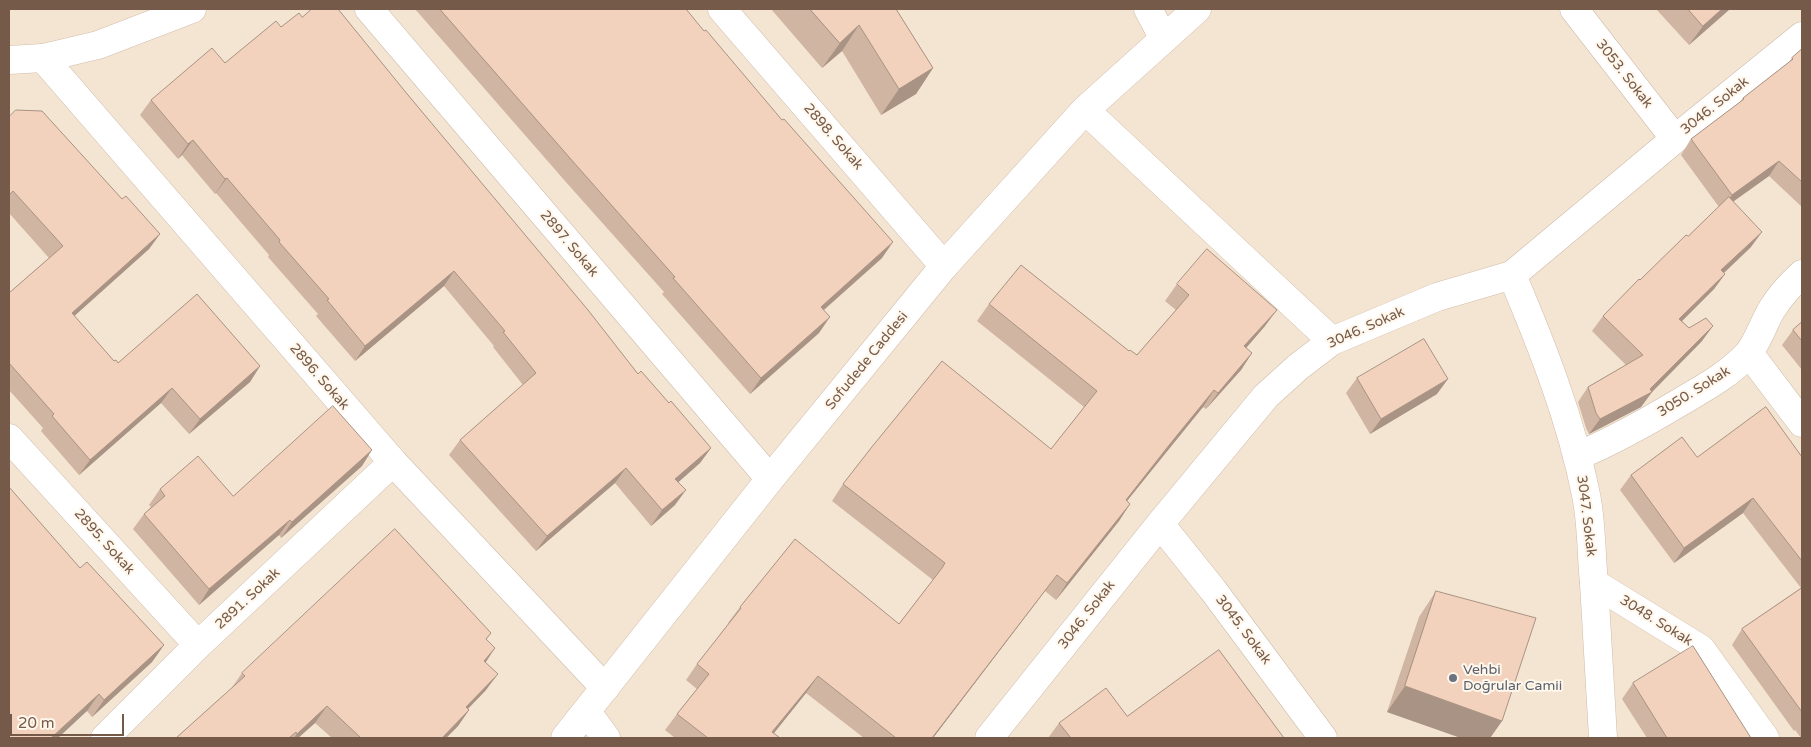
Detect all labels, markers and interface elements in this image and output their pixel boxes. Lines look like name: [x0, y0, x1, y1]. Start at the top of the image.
street label: 3053. Sokak: [1592, 36, 1656, 112]
street label: 3046. Sokak: [1678, 73, 1752, 139]
street label: 2898. Sokak: [800, 100, 866, 174]
street label: 2897. Sokak: [536, 207, 602, 281]
street label: 3046. Sokak: [1325, 304, 1407, 352]
street label: Sofudede Caddesi: [822, 309, 912, 413]
street label: 2896. Sokak: [286, 340, 352, 414]
street label: 3050. Sokak: [1655, 363, 1733, 421]
street label: 3047. Sokak: [1573, 474, 1599, 558]
street label: 2895. Sokak: [70, 506, 138, 578]
street label: 2891. Sokak: [212, 565, 284, 633]
street label: 3046. Sokak: [1055, 577, 1119, 653]
street label: 3045. Sokak: [1211, 592, 1275, 668]
street label: 3048. Sokak: [1617, 592, 1695, 650]
place label: Vehbi Doğrular Camii: [1463, 662, 1562, 694]
marker: Vehbi Doğrular Camii: [1447, 672, 1459, 684]
scale bar: [12, 704, 126, 736]
text: 20 m: [18, 714, 55, 732]

